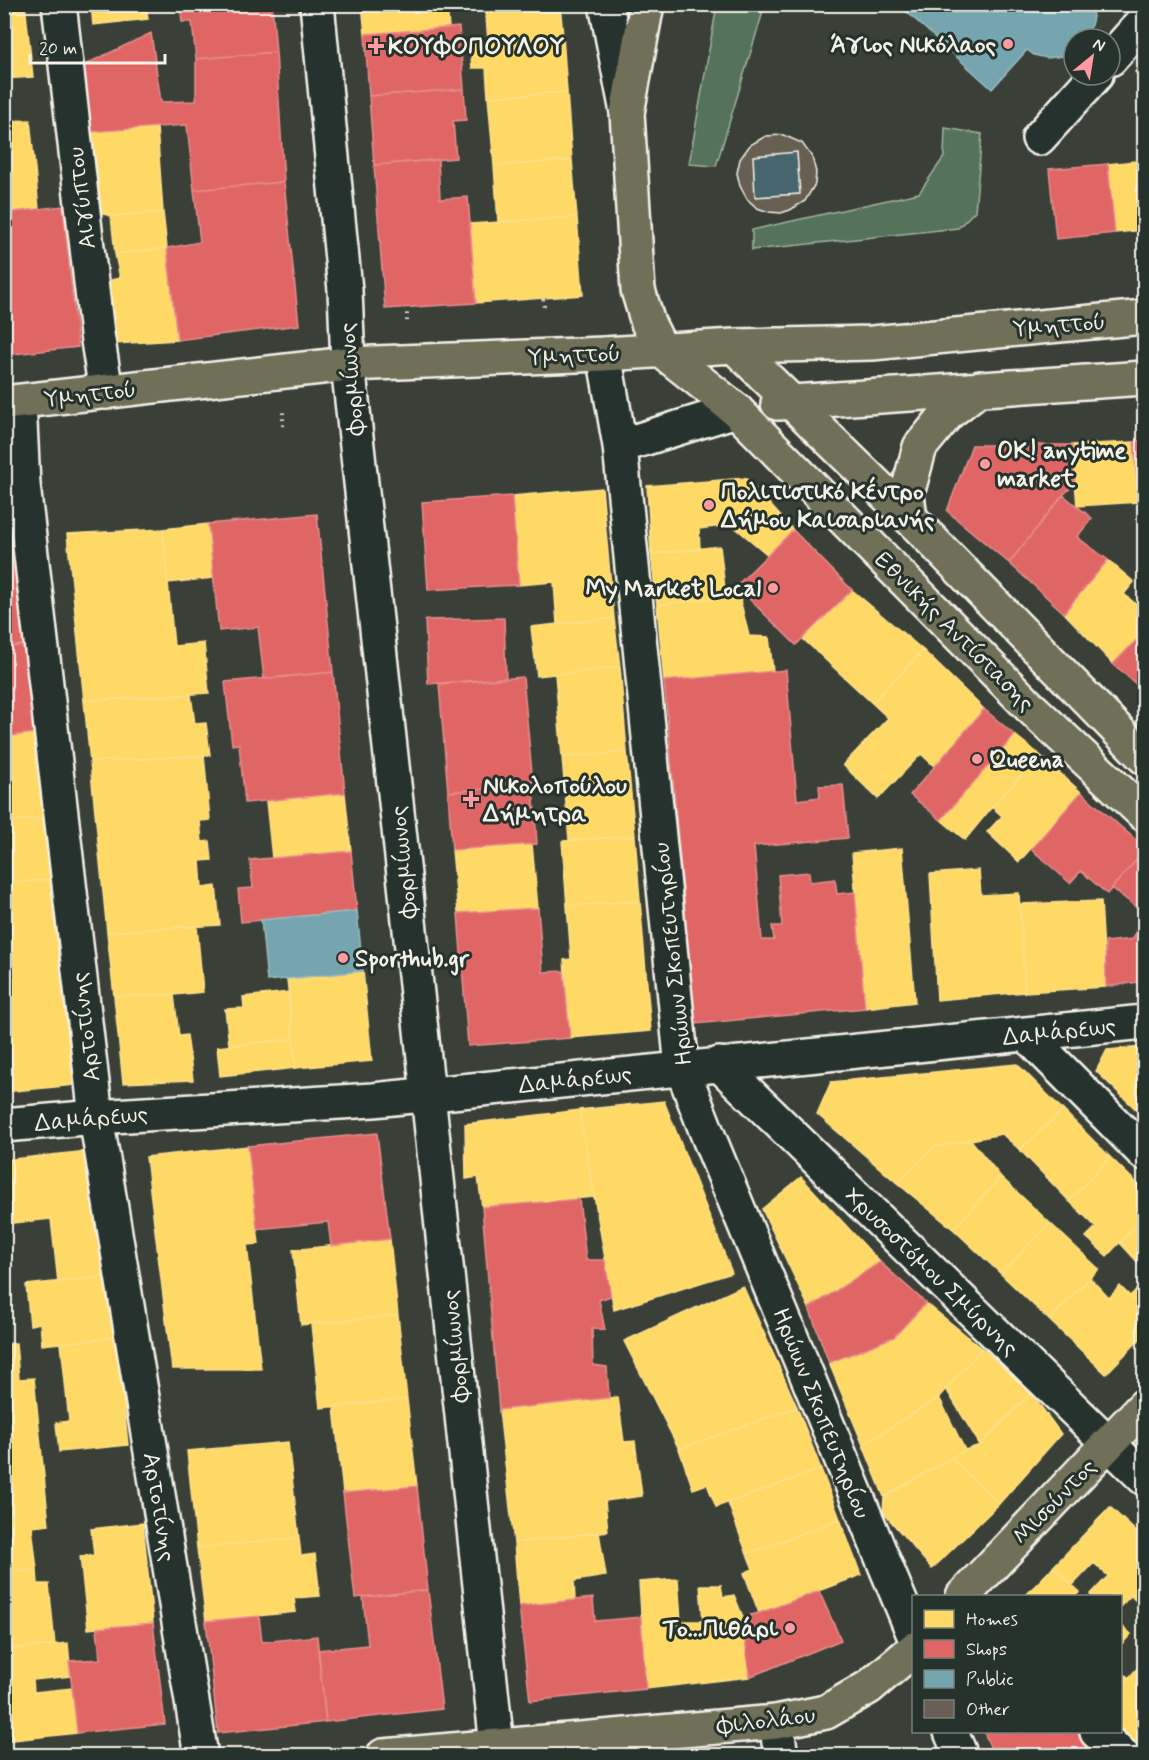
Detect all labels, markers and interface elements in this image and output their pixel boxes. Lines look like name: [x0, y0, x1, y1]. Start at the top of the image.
scale bar: [30, 27, 165, 65]
north arrow: [1062, 27, 1122, 87]
place label: Άγιος Νικόλαος: [830, 30, 996, 61]
place label: ΚΟΥΦΟΠΟΥΛΟΥ: [388, 32, 565, 63]
text: N: [1089, 34, 1109, 57]
text: 20 m: [39, 37, 77, 61]
marker: Άγιος Νικόλαος: [1001, 37, 1015, 51]
marker: ΚΟΥΦΟΠΟΥΛΟΥ: [369, 39, 383, 53]
street label: Αιγύπτου: [61, 145, 104, 251]
street label: Υμηττού: [1012, 307, 1107, 346]
street label: Φορμίωνος: [332, 321, 373, 437]
street label: Υμηττού: [527, 339, 621, 374]
street label: Υμηττού: [42, 374, 138, 417]
place label: OK! anytime market: [997, 436, 1127, 495]
marker: OK! anytime market: [978, 457, 992, 471]
place label: Πολιτιστικό Κέντρο Δήμου Καισαριανής: [720, 476, 935, 536]
marker: Πολιτιστικό Κέντρο Δήμου Καισαριανής: [702, 498, 716, 512]
street label: Εθνικής Αντίστασης: [867, 545, 1041, 719]
place label: My Market Local: [586, 574, 761, 605]
marker: My Market Local: [766, 581, 780, 595]
place label: Queena: [989, 745, 1064, 776]
marker: Queena: [970, 752, 984, 766]
place label: Νικολοπούλου Δήμητρα: [482, 771, 627, 830]
marker: Νικολοπούλου Δήμητρα: [464, 792, 478, 806]
street label: Φορμίωνος: [383, 804, 426, 921]
street label: Ηρώων Σκοπευτηρίου: [646, 841, 701, 1067]
place label: Sporthub.gr: [355, 944, 470, 976]
marker: Sporthub.gr: [336, 951, 350, 965]
street label: Αρτοτίνης: [64, 970, 109, 1083]
street label: Δαμάρεως: [1001, 1011, 1117, 1054]
street label: Δαμάρεως: [517, 1059, 633, 1102]
street label: Δαμάρεως: [33, 1099, 149, 1140]
street label: Χρυσοστόμου Σμύρνης: [837, 1181, 1025, 1363]
street label: Φορμίωνος: [435, 1288, 478, 1405]
street label: Ηρώων Σκοπευτηρίου: [764, 1304, 877, 1523]
street label: Αρτοτίνης: [135, 1450, 182, 1564]
street label: Μισούντος: [1006, 1452, 1104, 1552]
legend: [912, 1595, 1122, 1733]
text: Homes: [966, 1608, 1018, 1632]
place label: Το...Πιθάρι: [662, 1614, 779, 1645]
marker: Το...Πιθάρι: [783, 1621, 797, 1635]
text: Shops: [966, 1638, 1007, 1662]
text: Public: [966, 1668, 1014, 1692]
text: Other: [966, 1698, 1010, 1722]
street label: Φιλολάου: [714, 1700, 817, 1743]

